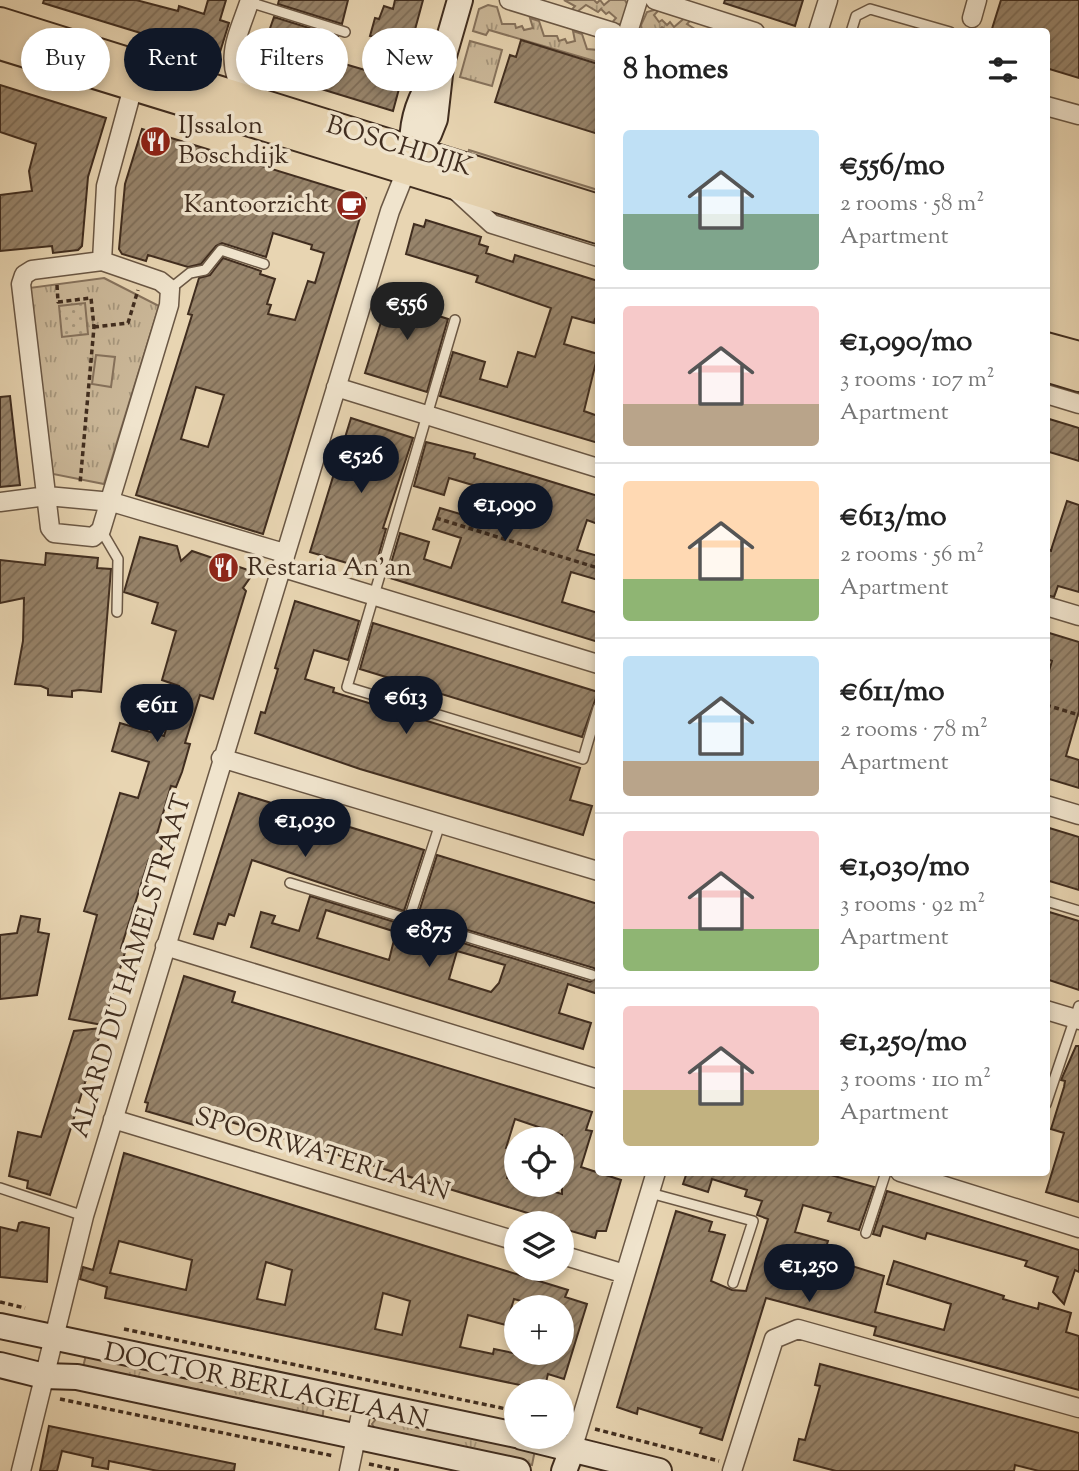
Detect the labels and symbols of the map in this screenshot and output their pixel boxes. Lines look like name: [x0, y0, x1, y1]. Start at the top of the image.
street label: BOSCHDIJK: [321, 107, 477, 187]
place label: IJssalon Boschdijk: [178, 108, 289, 175]
restaurant icon: IJssalon Boschdijk: [138, 124, 172, 158]
place label: Kantoorzicht: [183, 187, 329, 224]
cafe icon: Kantoorzicht: [335, 188, 369, 222]
pin: €556: [366, 282, 448, 342]
pin: €526: [320, 435, 402, 495]
pin: €1,090: [448, 484, 562, 543]
place label: Restaria An'an: [247, 550, 412, 587]
restaurant icon: Restaria An'an: [207, 551, 241, 585]
pin: €613: [365, 676, 447, 736]
pin: €611: [116, 684, 198, 744]
street label: ALARD DU HAMELSTRAAT: [62, 790, 202, 1142]
pin: €1,030: [248, 800, 362, 859]
pin: €875: [388, 909, 470, 969]
street label: SPOORWATERLAAN: [190, 1099, 454, 1211]
pin: €1,250: [752, 1244, 866, 1304]
street label: DOCTOR BERLAGELAAN: [101, 1335, 431, 1439]

